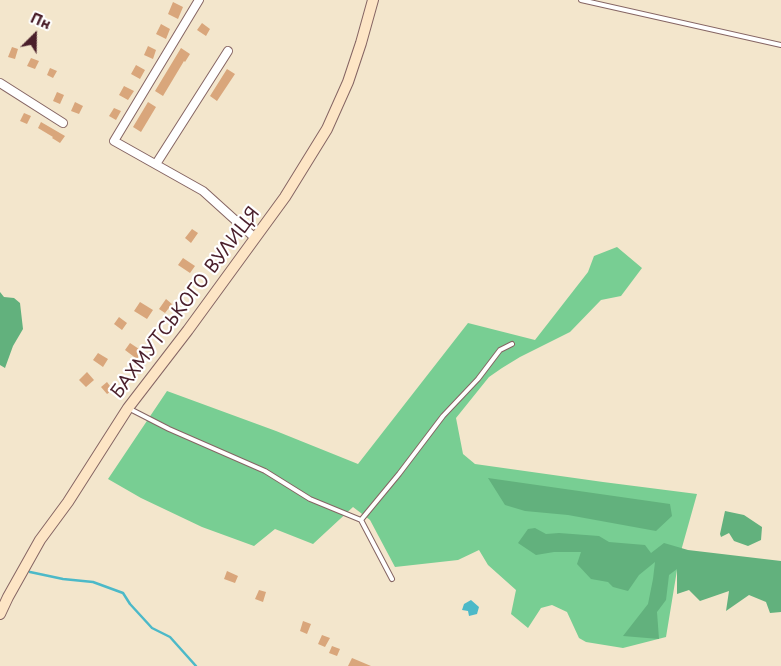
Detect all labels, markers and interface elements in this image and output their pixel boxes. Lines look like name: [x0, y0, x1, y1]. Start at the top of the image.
text: Пн: [28, 7, 54, 34]
north arrow: [10, 10, 60, 60]
street label: БАХМУТСЬКОГО ВУЛИЦЯ: [107, 203, 265, 403]

